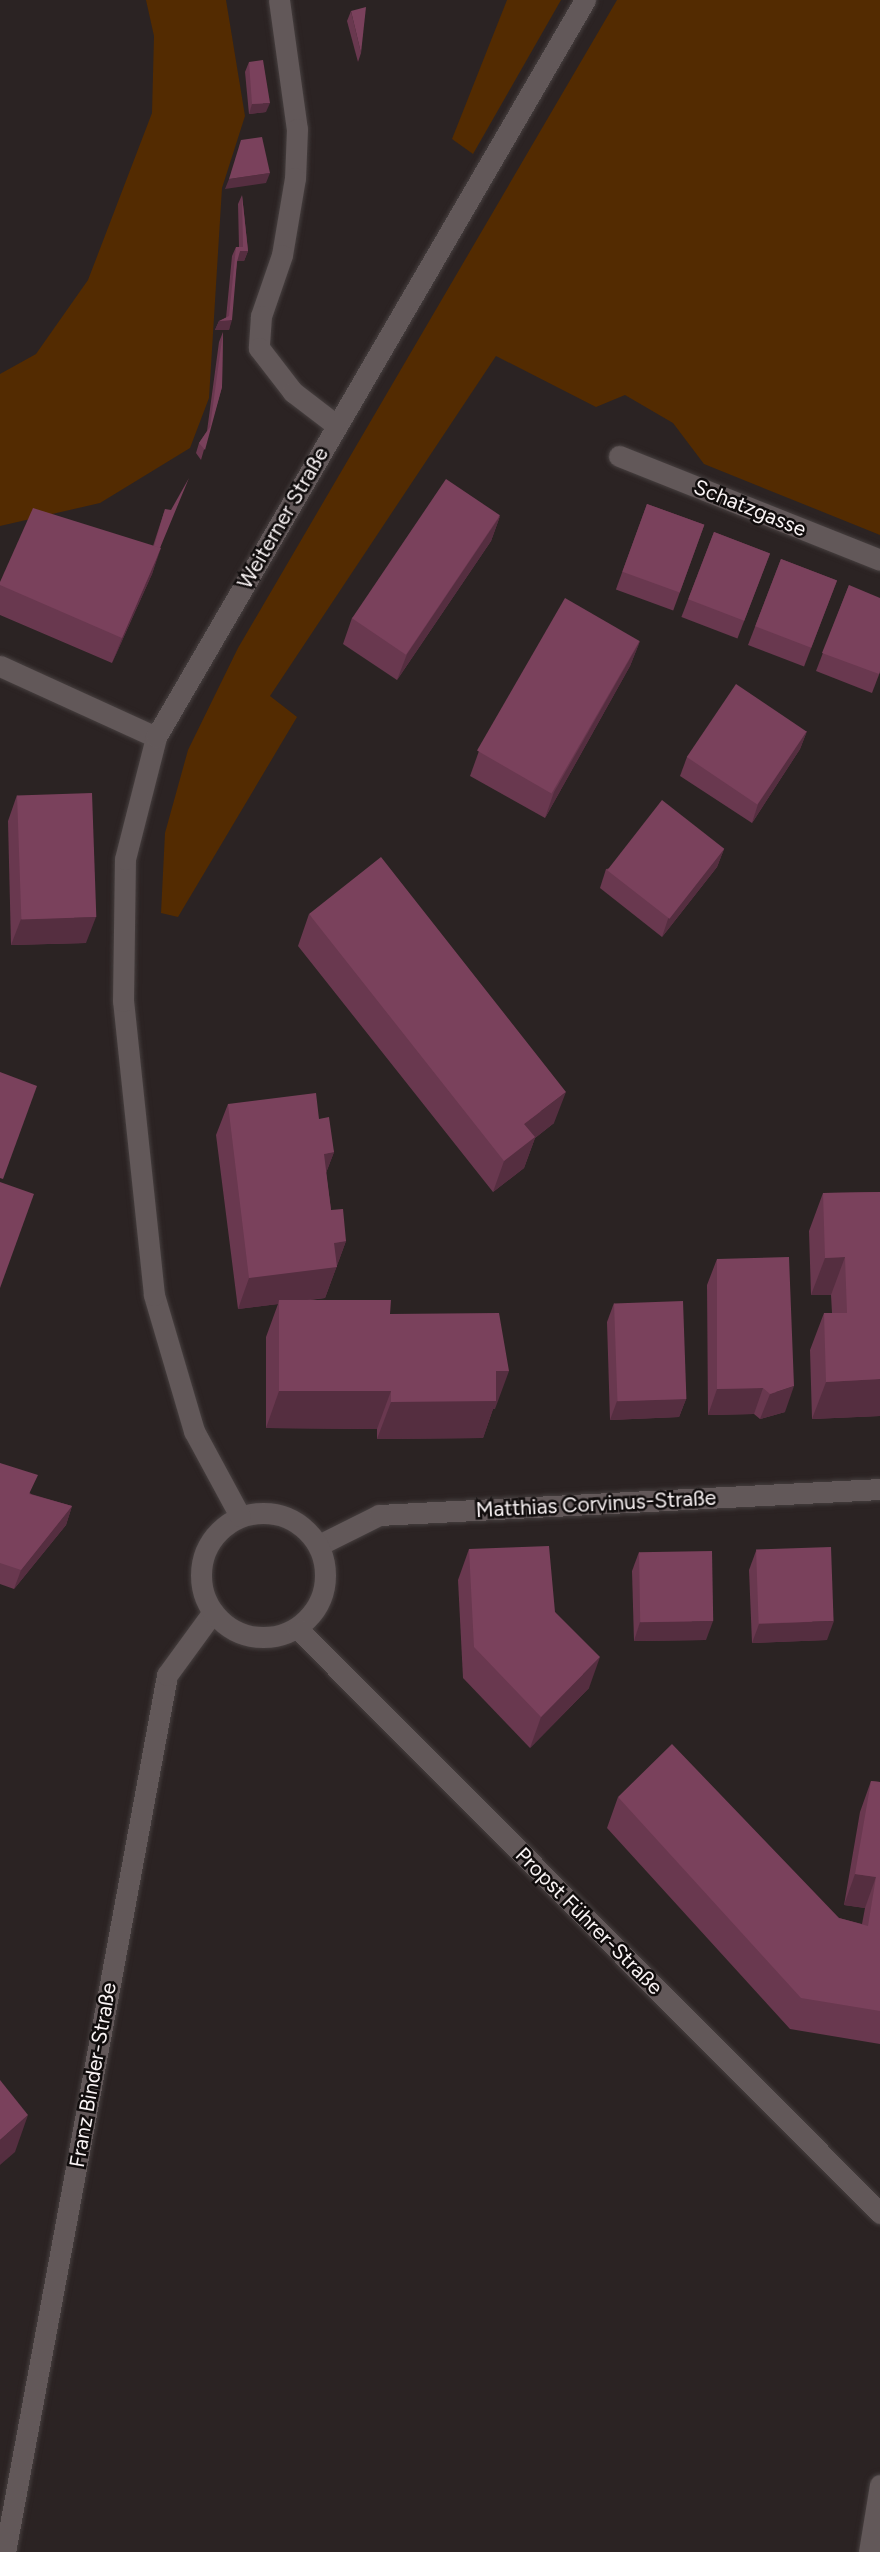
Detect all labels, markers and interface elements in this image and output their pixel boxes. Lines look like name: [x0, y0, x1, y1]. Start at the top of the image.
street label: Weiterner Straße: [232, 443, 334, 593]
street label: Schatzgasse: [690, 474, 810, 542]
street label: Matthias Corvinus-Straße: [475, 1485, 717, 1523]
street label: Propst Führer-Straße: [510, 1842, 668, 2000]
street label: Franz Binder-Straße: [64, 1981, 122, 2169]

